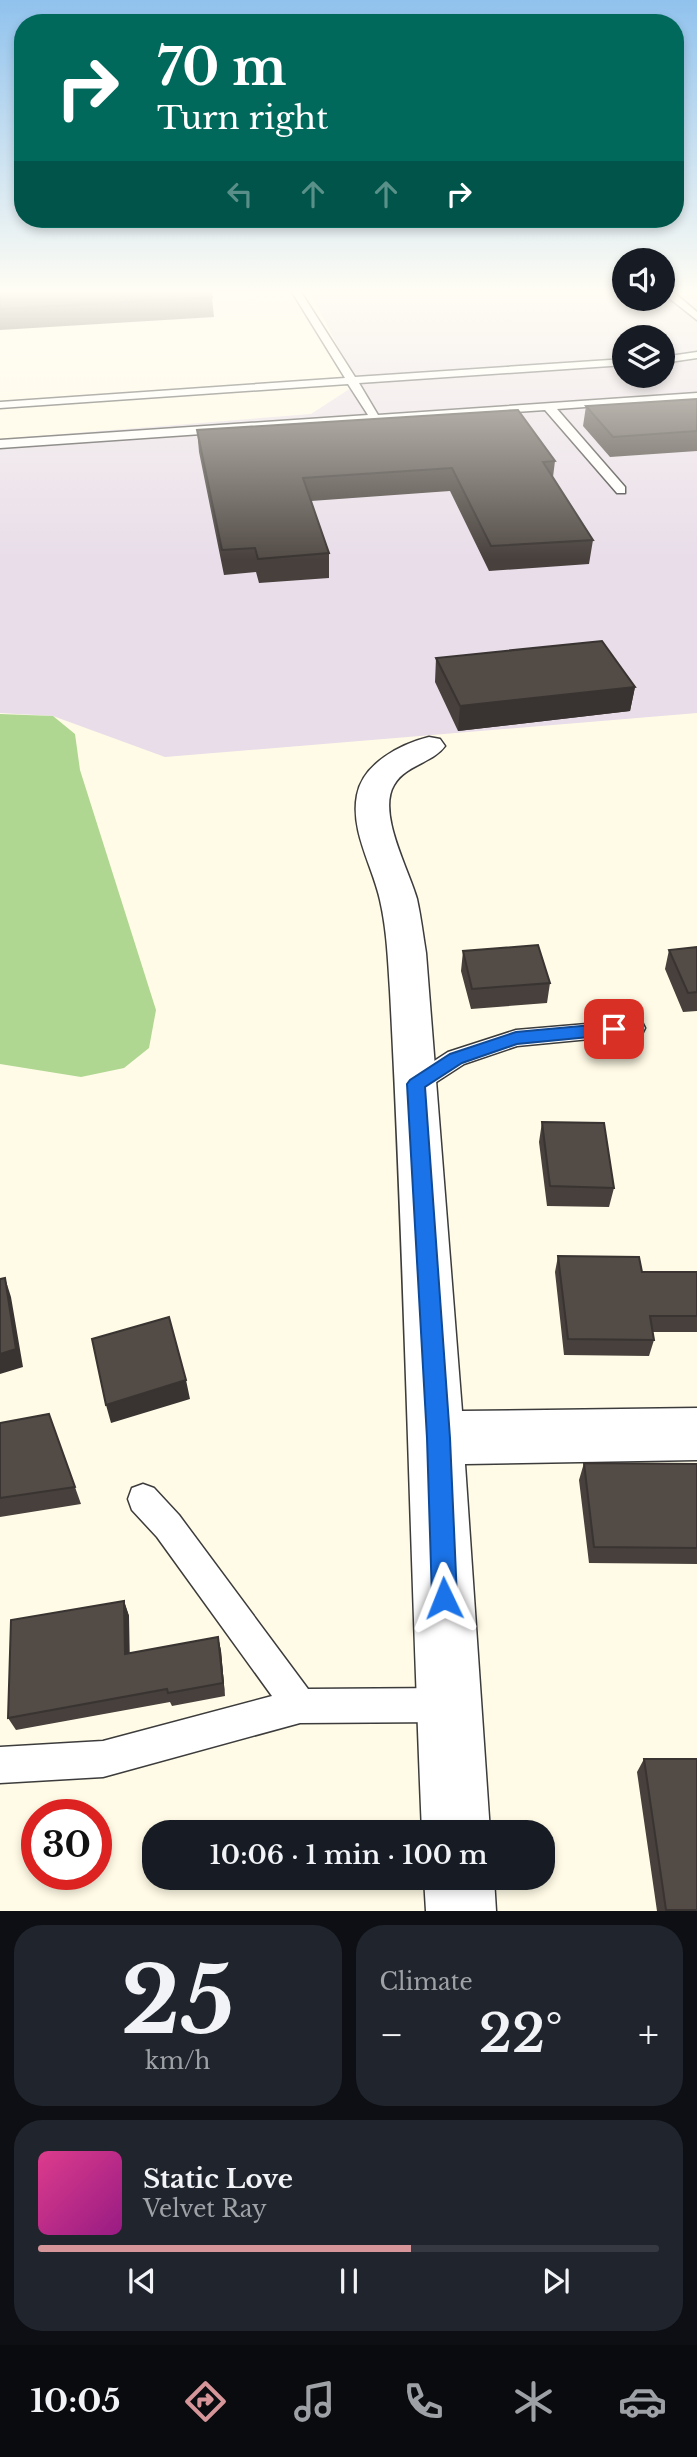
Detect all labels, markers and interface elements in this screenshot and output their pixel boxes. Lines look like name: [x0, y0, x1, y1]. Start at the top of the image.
text: 70 m: [157, 37, 287, 98]
icon: right: [42, 42, 133, 133]
text: Turn right: [157, 98, 328, 138]
icon: left: [221, 175, 259, 213]
icon: ahead: [294, 175, 332, 213]
icon: ahead: [367, 175, 405, 213]
icon: right: [440, 175, 478, 213]
map controls: [612, 248, 675, 388]
button: sound: [612, 248, 675, 311]
button: layers: [612, 325, 675, 388]
pin: [584, 999, 644, 1059]
icon: arrive: [595, 1010, 633, 1048]
position arrow: [407, 1561, 481, 1635]
speed limit sign: 30: [21, 1799, 112, 1890]
text: 10:06 · 1 min · 100 m: [209, 1839, 488, 1871]
text: 25: [121, 1945, 234, 2058]
text: Climate: [380, 1968, 473, 1996]
text: 22°: [479, 2002, 563, 2066]
text: −: [380, 2011, 404, 2058]
text: +: [638, 2011, 659, 2058]
text: km/h: [145, 2047, 210, 2075]
text: Static Love: [143, 2163, 293, 2195]
text: Velvet Ray: [143, 2195, 267, 2223]
icon: previous: [123, 2262, 161, 2300]
icon: pause: [330, 2262, 368, 2300]
icon: next: [537, 2262, 575, 2300]
icon: directions: [181, 2377, 230, 2426]
icon: music: [290, 2377, 339, 2426]
icon: phone: [399, 2377, 448, 2426]
icon: climate: [509, 2377, 558, 2426]
icon: car: [618, 2377, 667, 2426]
text: 10:05: [30, 2381, 121, 2421]

